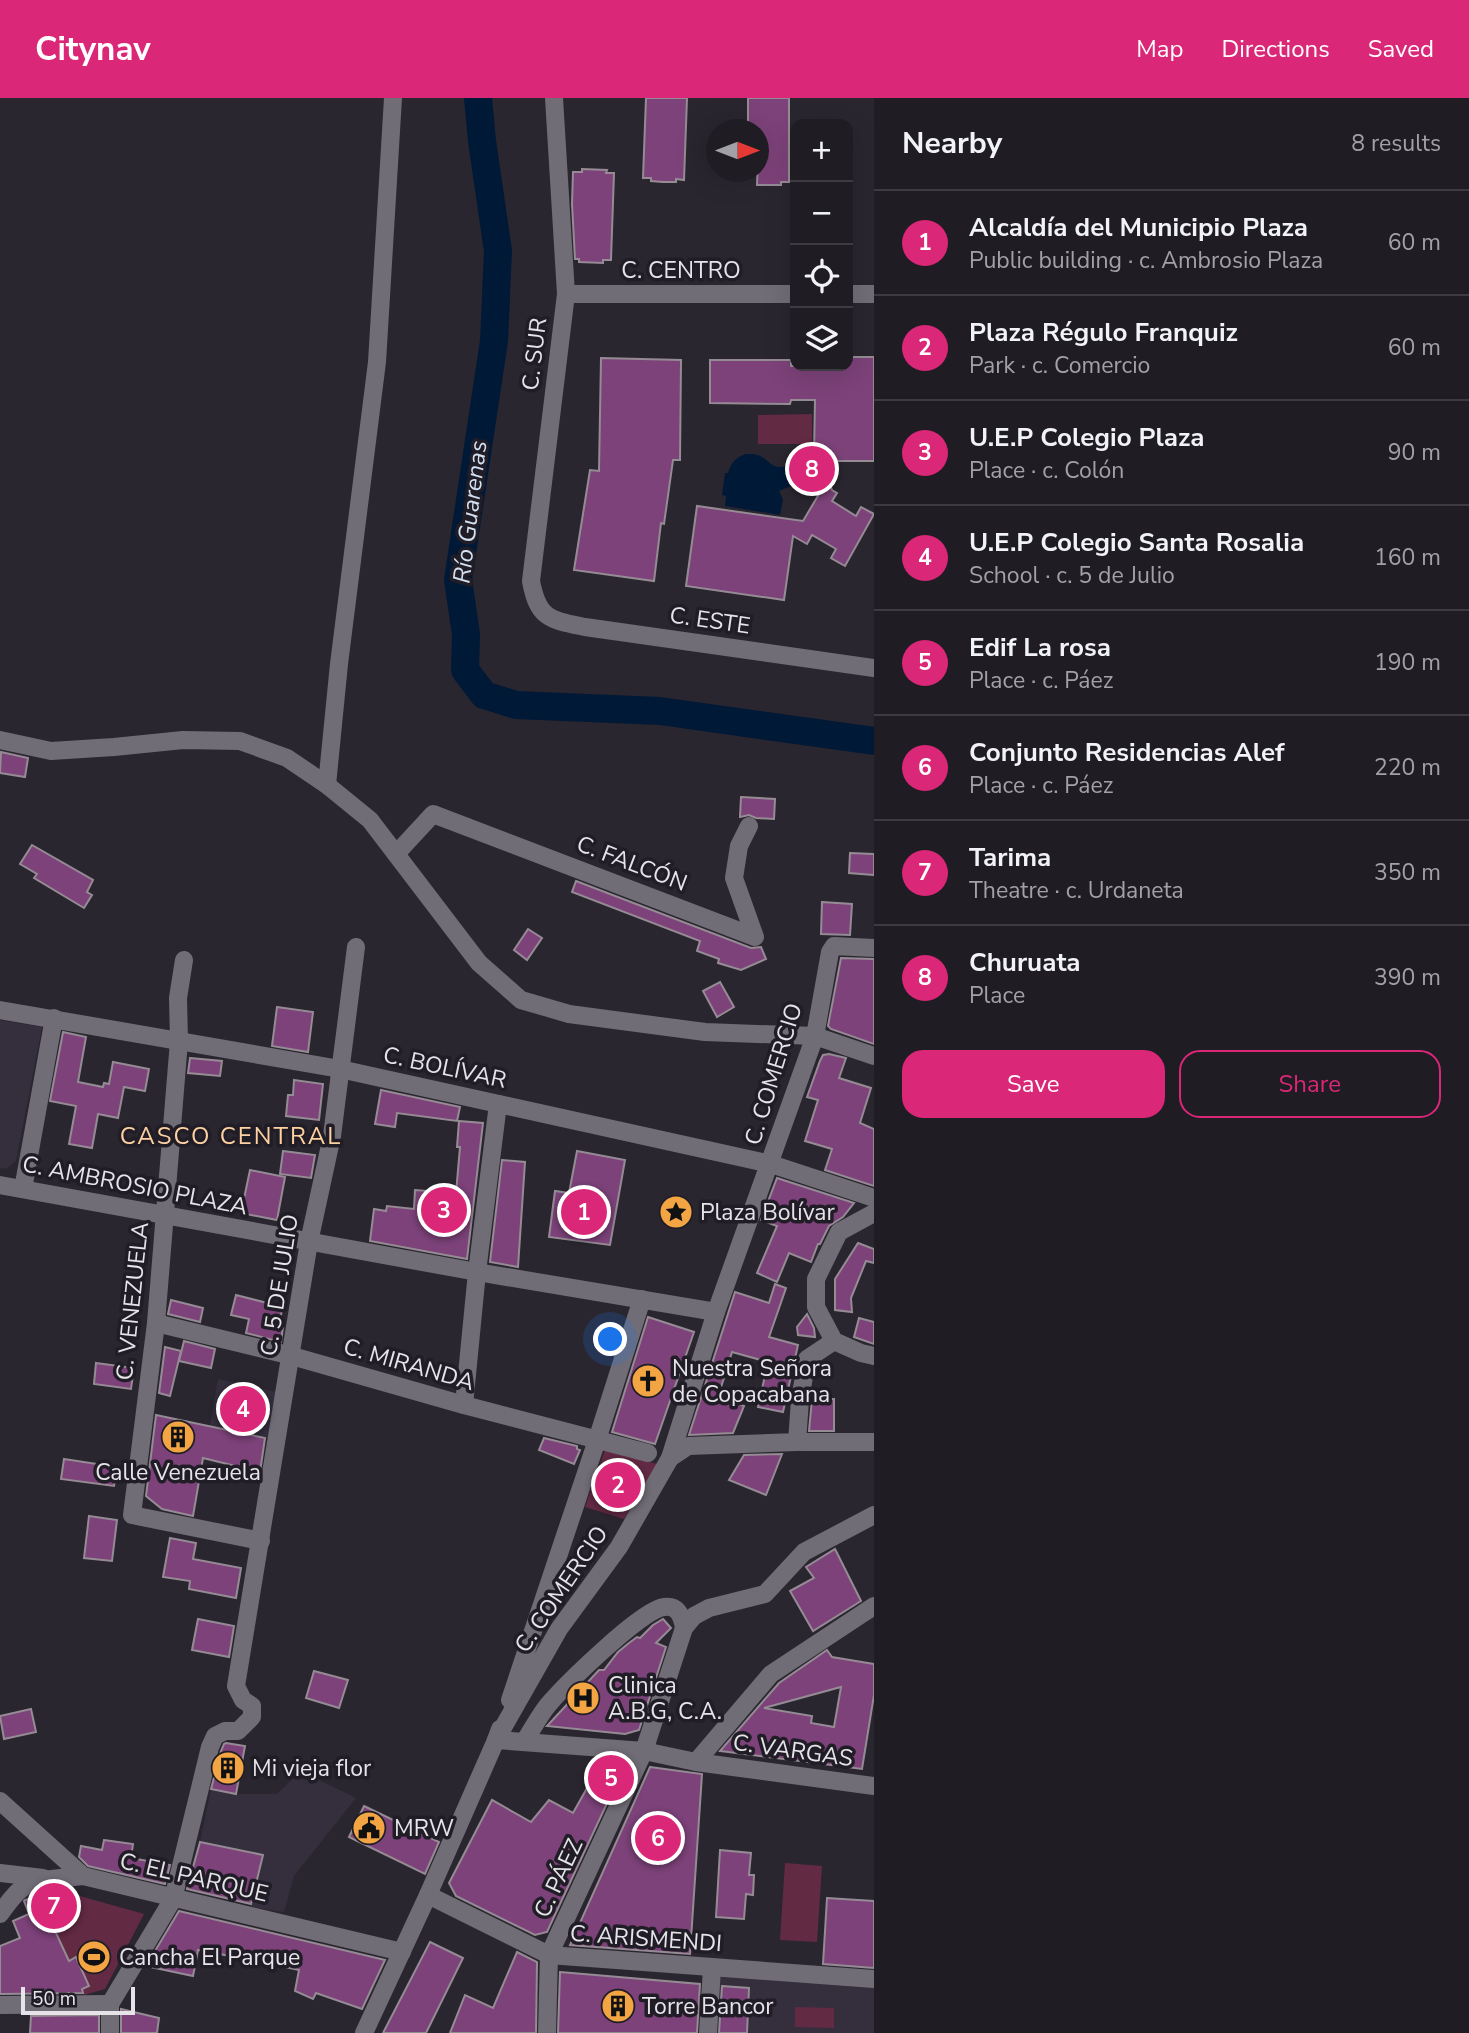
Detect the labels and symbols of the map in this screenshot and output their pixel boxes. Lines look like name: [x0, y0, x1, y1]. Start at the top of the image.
north arrow: [706, 119, 769, 182]
street label: C. CENTRO: [621, 255, 741, 286]
street label: C. SUR: [515, 316, 554, 392]
water label: Río Guarenas: [445, 439, 495, 585]
pin: 8: [789, 443, 835, 495]
street label: C. ESTE: [668, 600, 752, 641]
street label: C. FALCÓN: [572, 828, 692, 899]
street label: C. COMERCIO: [737, 999, 810, 1149]
street label: C. BOLÍVAR: [380, 1039, 509, 1096]
district label: CASCO CENTRAL: [120, 1120, 342, 1152]
street label: C. AMBROSIO PLAZA: [20, 1148, 250, 1223]
pin: 3: [421, 1184, 467, 1236]
pin: 1: [561, 1186, 607, 1238]
place icon: Plaza Bolívar: [657, 1193, 695, 1231]
place label: Plaza Bolívar: [700, 1197, 835, 1228]
street label: C. 5 DE JULIO: [253, 1212, 306, 1358]
street label: C. VENEZUELA: [109, 1220, 156, 1382]
your location: [593, 1322, 627, 1356]
street label: C. MIRANDA: [340, 1331, 478, 1398]
place label: Nuestra Señora de Copacabana: [672, 1353, 832, 1410]
church icon: Nuestra Señora de Copacabana: [629, 1362, 667, 1400]
pin: 4: [220, 1383, 266, 1435]
building icon: Calle Venezuela: [159, 1418, 197, 1456]
place label: Calle Venezuela: [95, 1457, 261, 1488]
pin: 2: [595, 1459, 641, 1511]
street label: C. COMERCIO: [508, 1520, 615, 1659]
place label: Clinica A.B.G, C.A.: [608, 1670, 722, 1727]
hospital icon: Clinica A.B.G, C.A.: [564, 1679, 602, 1717]
street label: C. VARGAS: [731, 1727, 855, 1774]
building icon: Mi vieja flor: [209, 1749, 247, 1787]
pin: 5: [588, 1752, 634, 1804]
place label: Mi vieja flor: [252, 1753, 372, 1784]
public building icon: MRW: [350, 1809, 388, 1847]
pin: 6: [635, 1812, 681, 1864]
place label: MRW: [394, 1813, 454, 1844]
street label: C. PÁEZ: [527, 1833, 590, 1923]
street label: C. EL PARQUE: [117, 1845, 271, 1910]
pin: 7: [31, 1880, 77, 1932]
street label: C. ARISMENDI: [569, 1918, 723, 1959]
sports icon: Cancha El Parque: [75, 1938, 113, 1976]
place label: Cancha El Parque: [119, 1942, 300, 1973]
scale bar: [21, 1984, 135, 2016]
building icon: Torre Bancor: [599, 1987, 637, 2025]
place label: Torre Bancor: [642, 1991, 774, 2022]

